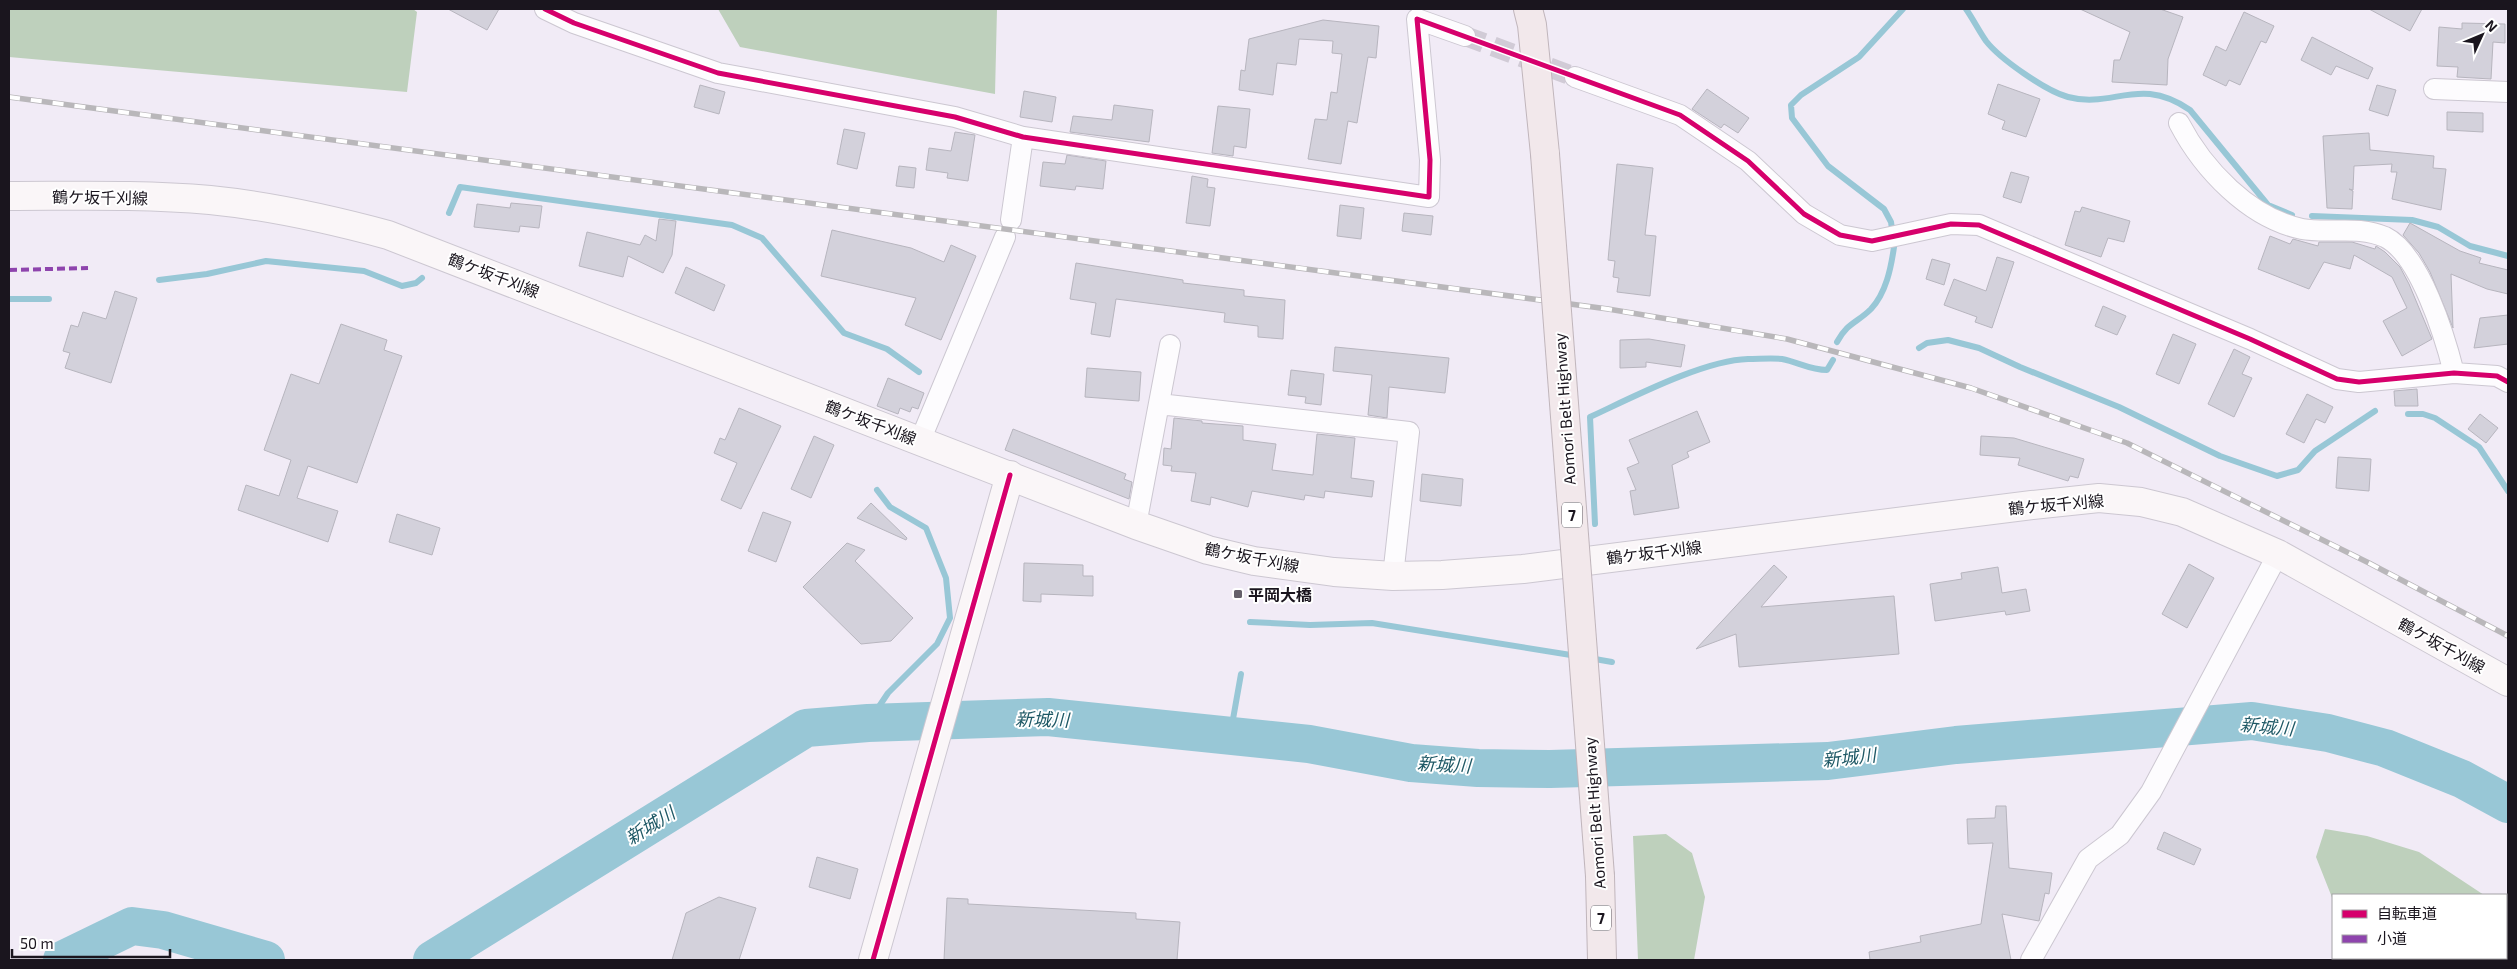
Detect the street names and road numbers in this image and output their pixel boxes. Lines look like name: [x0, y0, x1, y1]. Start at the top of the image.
street label: 鶴ケ坂千刈線: [52, 187, 148, 207]
street label: 鶴ケ坂千刈線: [446, 249, 542, 301]
street label: Aomori Belt Highway: [1549, 332, 1579, 486]
street label: 鶴ケ坂千刈線: [823, 396, 919, 448]
street label: 鶴ケ坂千刈線: [2007, 490, 2105, 518]
road number: 7: [1562, 502, 1582, 528]
street label: 鶴ケ坂千刈線: [1605, 537, 1703, 567]
street label: 鶴ケ坂千刈線: [1203, 539, 1301, 575]
street label: 鶴ケ坂千刈線: [2395, 613, 2489, 677]
street label: Aomori Belt Highway: [1579, 736, 1609, 890]
road number: 7: [1591, 906, 1611, 930]

